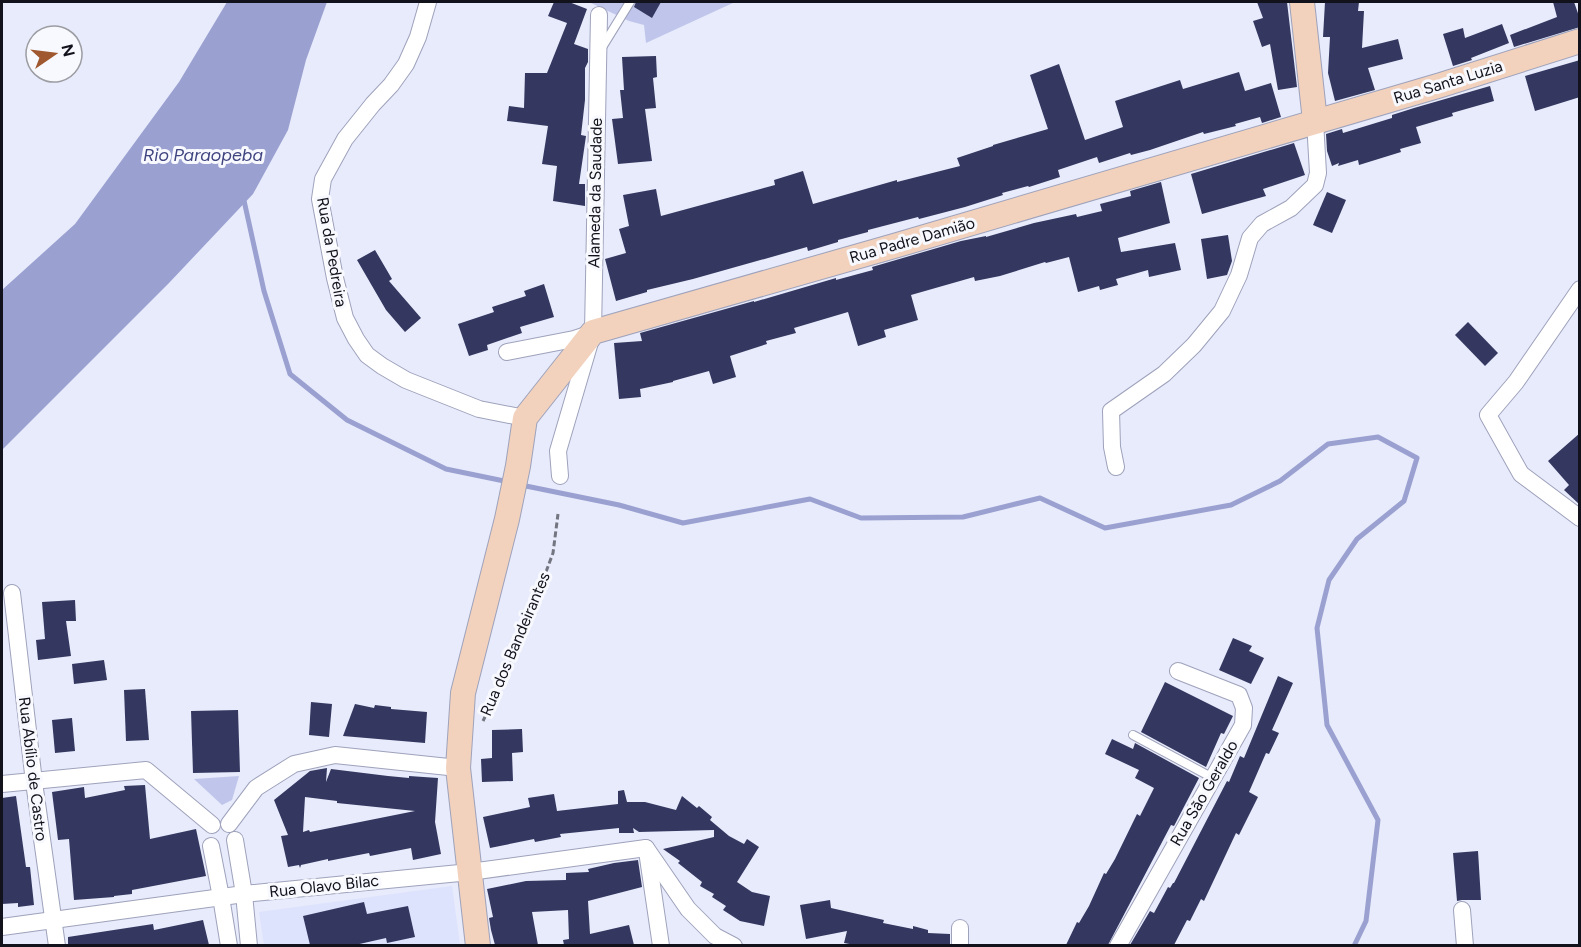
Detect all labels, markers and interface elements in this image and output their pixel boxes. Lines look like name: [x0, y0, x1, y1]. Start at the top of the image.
north arrow: [24, 24, 84, 84]
text: N: [57, 42, 79, 59]
street label: Rua Santa Luzia: [1391, 56, 1505, 108]
street label: Alameda da Saudade: [584, 117, 606, 268]
water label: Rio Paraopeba: [143, 144, 263, 166]
street label: Rua da Pedreira: [313, 196, 351, 308]
street label: Rua Padre Damião: [847, 213, 977, 267]
street label: Rua dos Bandeirantes: [476, 569, 554, 719]
street label: Rua Abílio de Castro: [15, 696, 51, 842]
street label: Rua São Geraldo: [1166, 737, 1242, 849]
street label: Rua Olavo Bilac: [268, 871, 380, 901]

